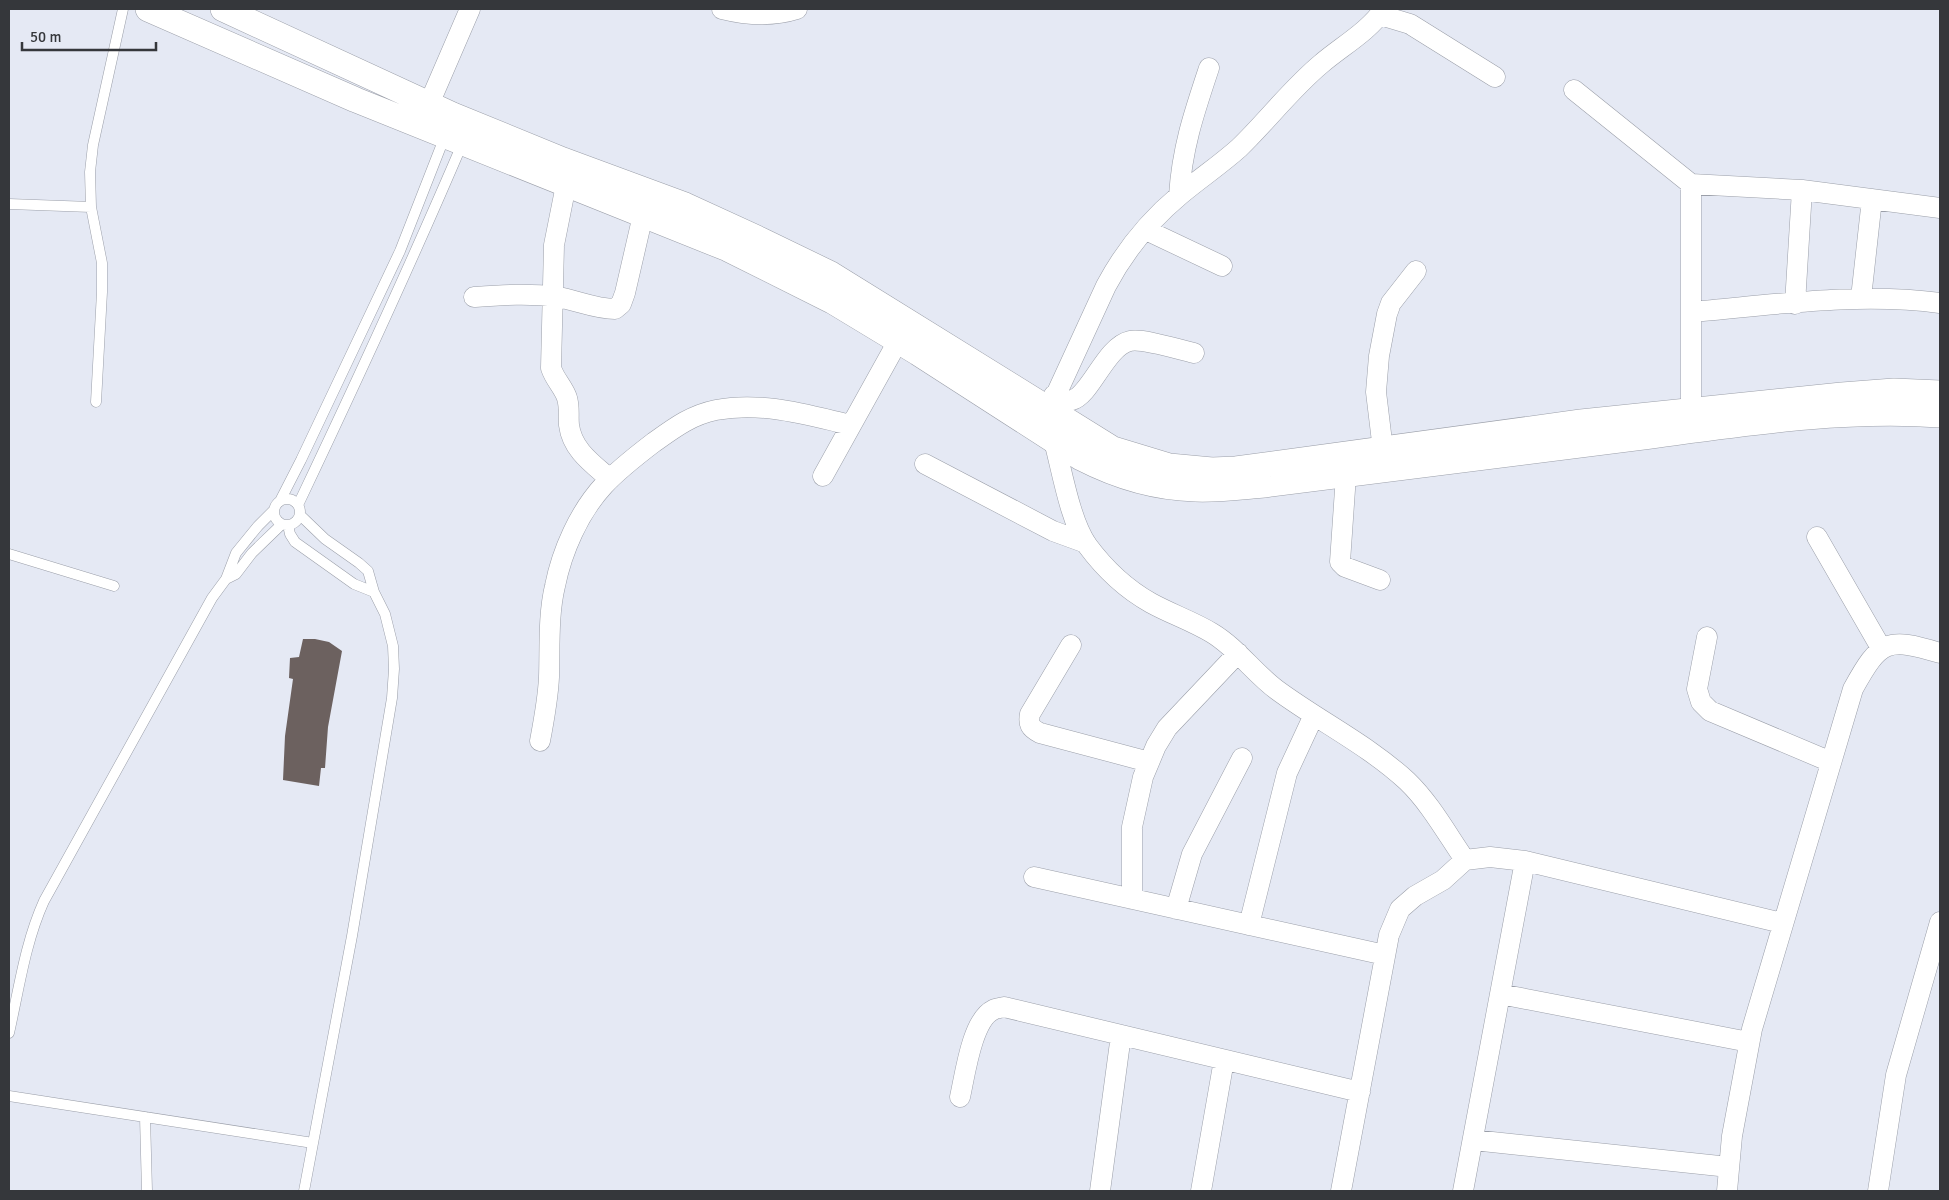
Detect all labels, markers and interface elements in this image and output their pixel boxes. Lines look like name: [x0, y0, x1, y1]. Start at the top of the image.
scale bar: [22, 20, 156, 52]
text: 50 m: [30, 28, 61, 46]

